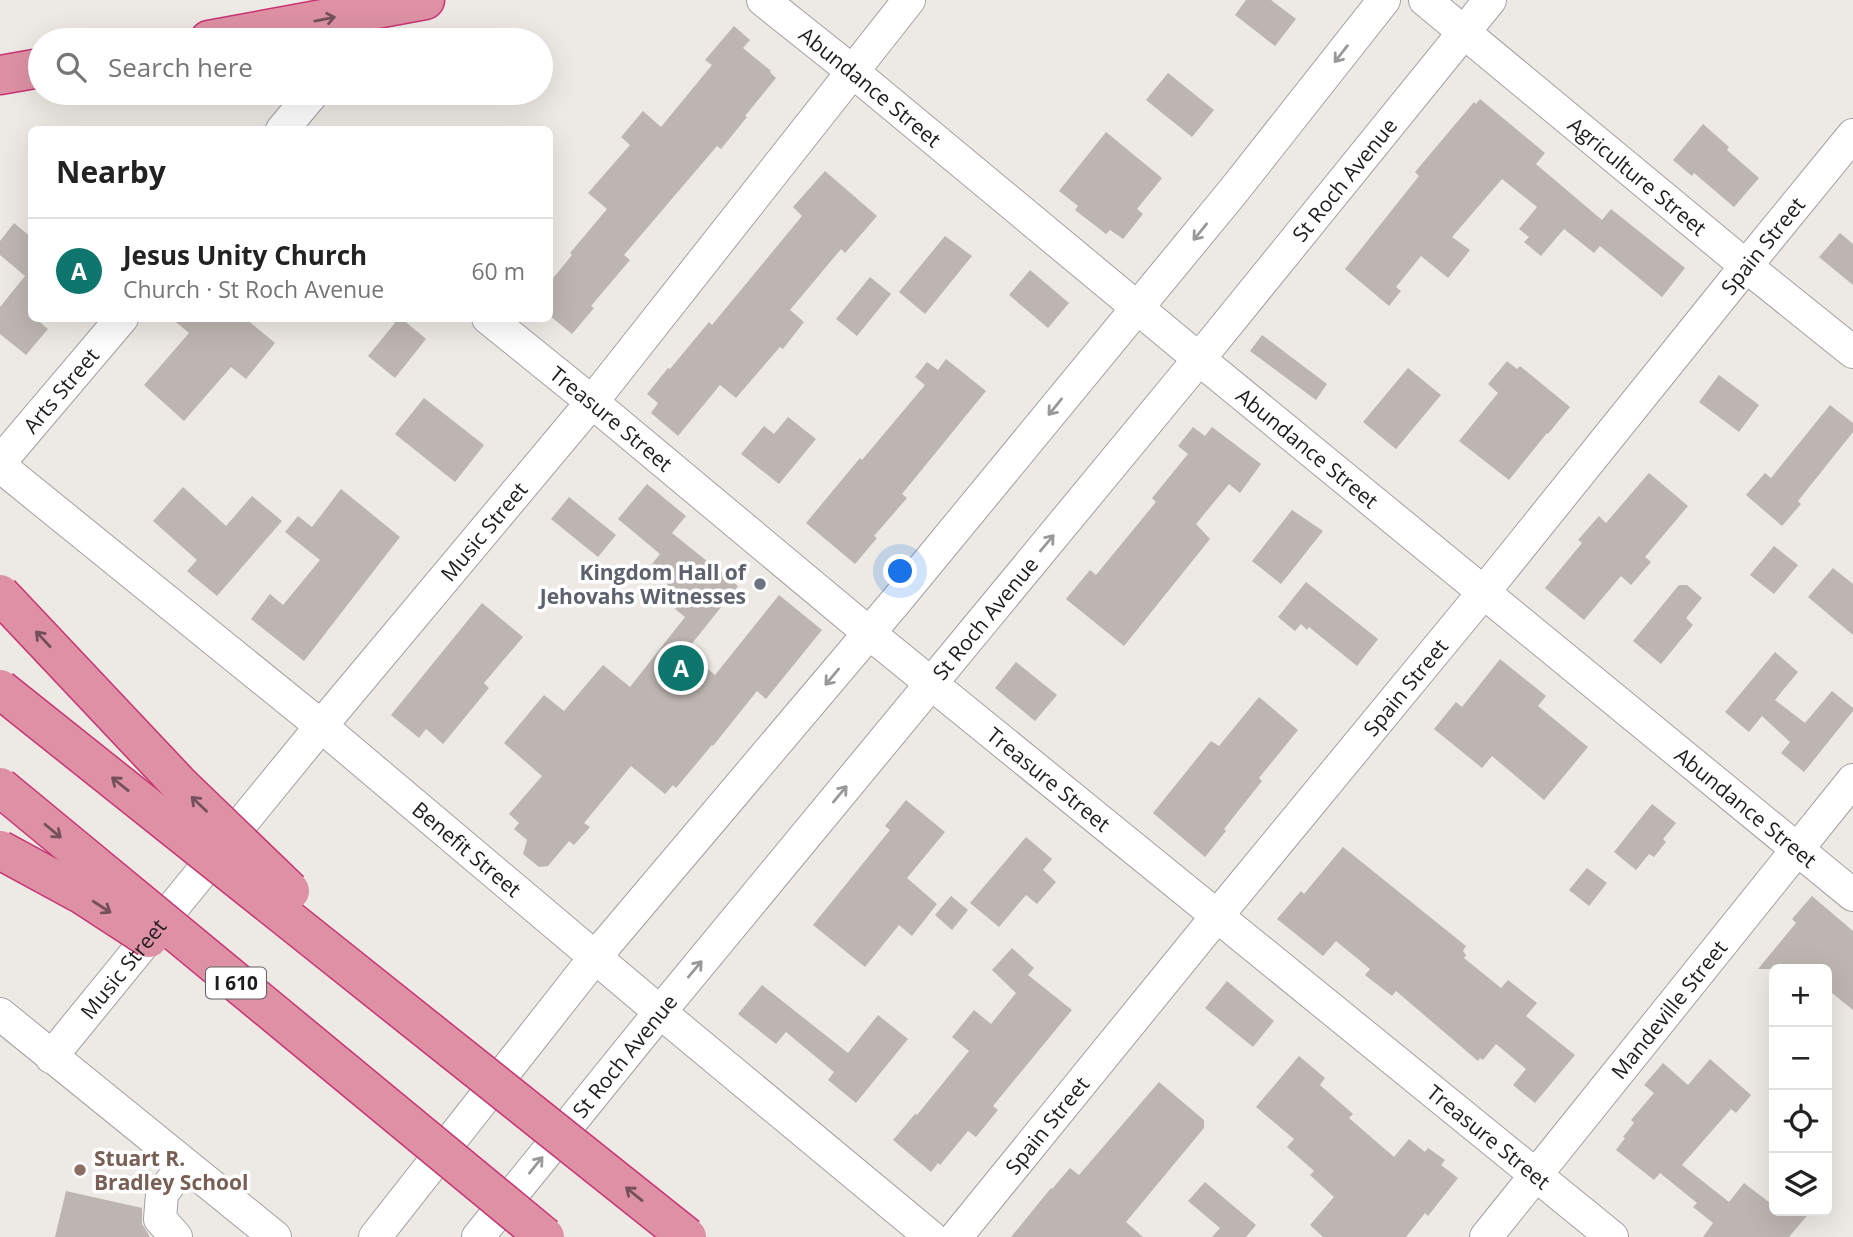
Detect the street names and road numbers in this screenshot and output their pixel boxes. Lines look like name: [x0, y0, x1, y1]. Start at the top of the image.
street label: Abundance Street: [794, 20, 947, 153]
street label: Agriculture Street: [1562, 111, 1713, 242]
street label: St Roch Avenue: [1286, 112, 1403, 247]
street label: Spain Street: [1714, 191, 1811, 300]
street label: Arts Street: [17, 342, 105, 439]
street label: Treasure Street: [544, 360, 678, 477]
street label: Abundance Street: [1231, 381, 1384, 514]
street label: Music Street: [434, 476, 534, 587]
street label: St Roch Avenue: [926, 551, 1044, 686]
street label: Spain Street: [1357, 633, 1454, 742]
street label: Treasure Street: [981, 721, 1116, 838]
street label: Abundance Street: [1669, 741, 1823, 874]
street label: Benefit Street: [407, 795, 527, 903]
street label: Music Street: [74, 913, 172, 1025]
street label: Mandeville Street: [1605, 934, 1733, 1085]
road number: I 610: [206, 967, 266, 998]
street label: St Roch Avenue: [566, 988, 683, 1124]
street label: Spain Street: [999, 1070, 1095, 1180]
street label: Treasure Street: [1421, 1078, 1556, 1195]

